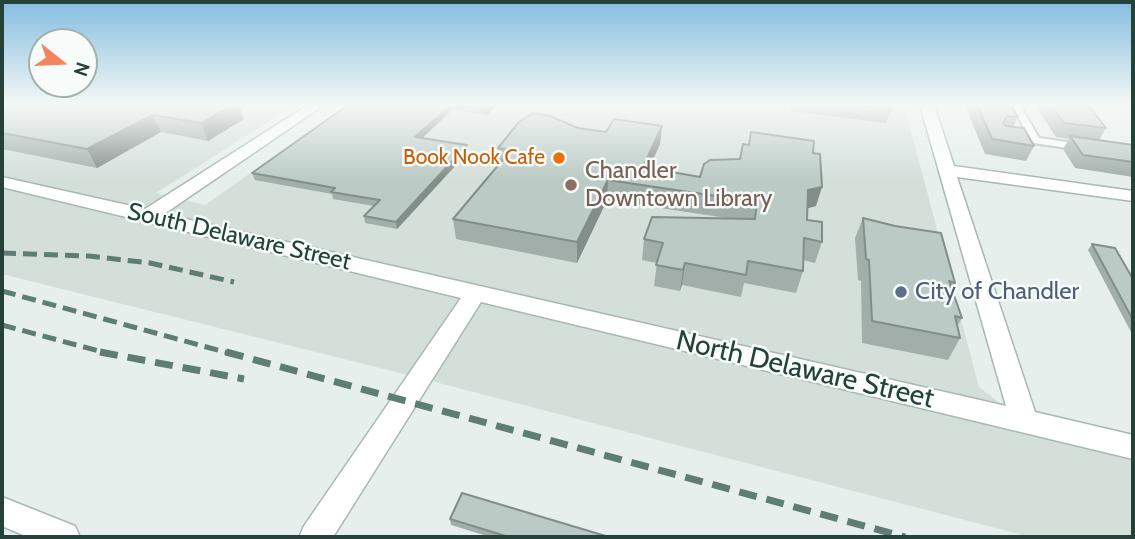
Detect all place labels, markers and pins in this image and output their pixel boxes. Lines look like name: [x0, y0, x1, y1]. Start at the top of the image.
place label: Book Nook Cafe: [403, 145, 545, 171]
marker: Book Nook Cafe: [551, 150, 567, 166]
place label: Chandler Downtown Library: [585, 157, 772, 213]
marker: Chandler Downtown Library: [563, 177, 579, 193]
place label: City of Chandler: [915, 278, 1079, 306]
marker: City of Chandler: [893, 284, 909, 300]

